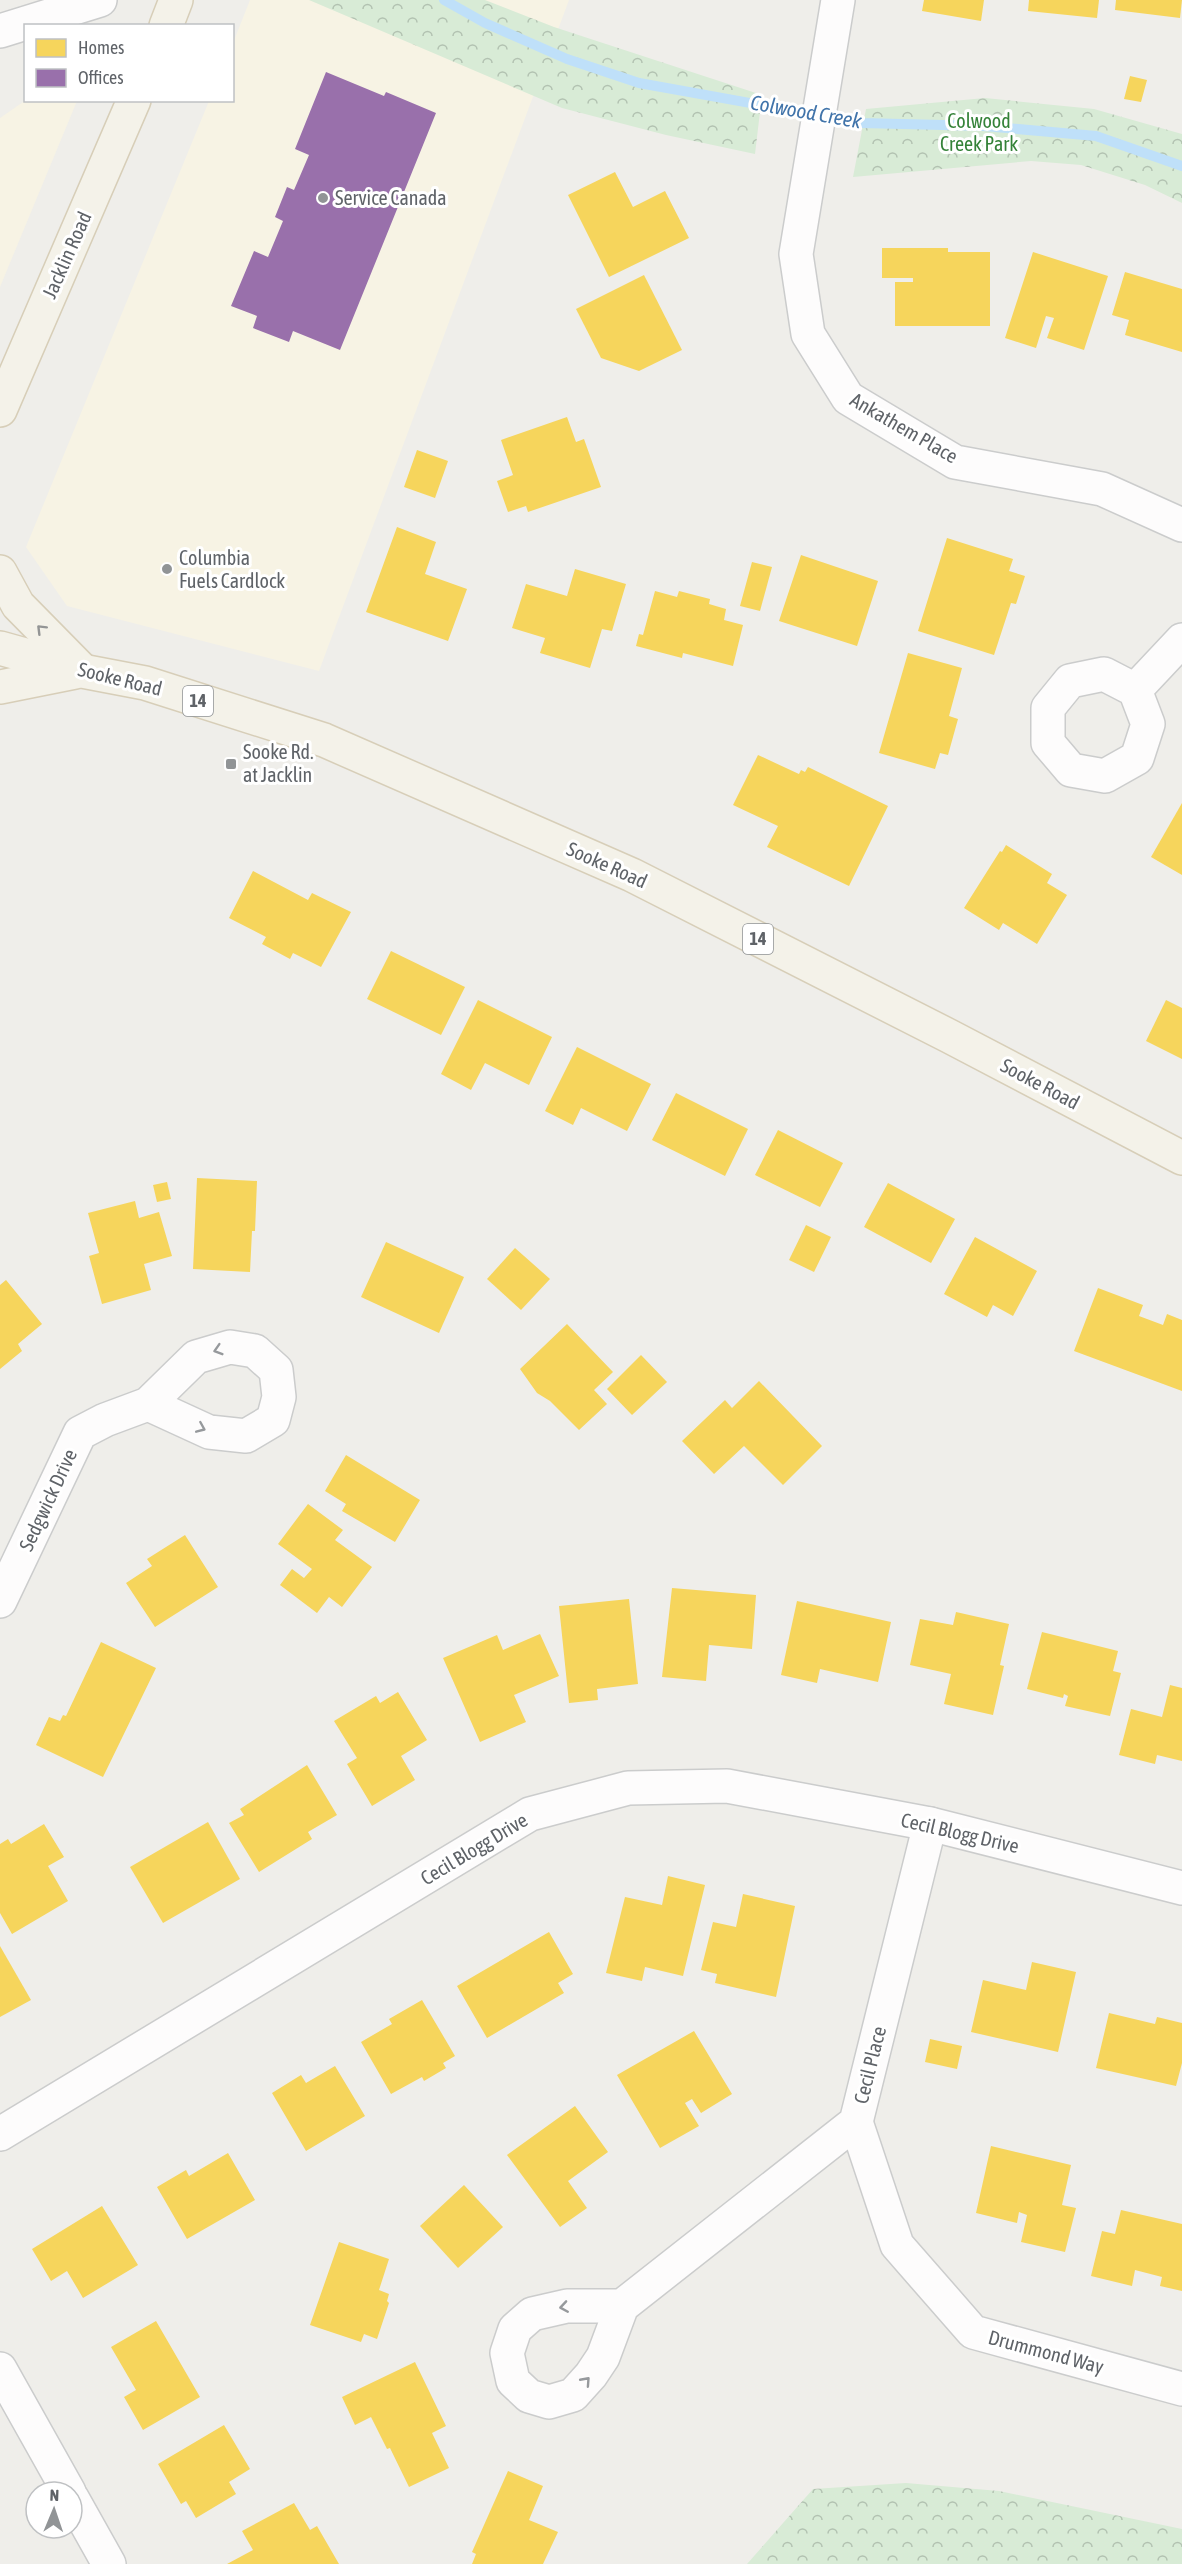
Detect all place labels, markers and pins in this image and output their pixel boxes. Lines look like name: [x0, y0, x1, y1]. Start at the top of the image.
place label: Service Canada: [335, 186, 447, 209]
marker: Service Canada: [316, 191, 330, 205]
place label: Columbia Fuels Cardlock: [179, 546, 285, 592]
marker: Columbia Fuels Cardlock: [160, 562, 174, 576]
place label: Sooke Rd. at Jacklin: [243, 740, 313, 786]
marker: Sooke Rd. at Jacklin: [224, 757, 238, 771]

